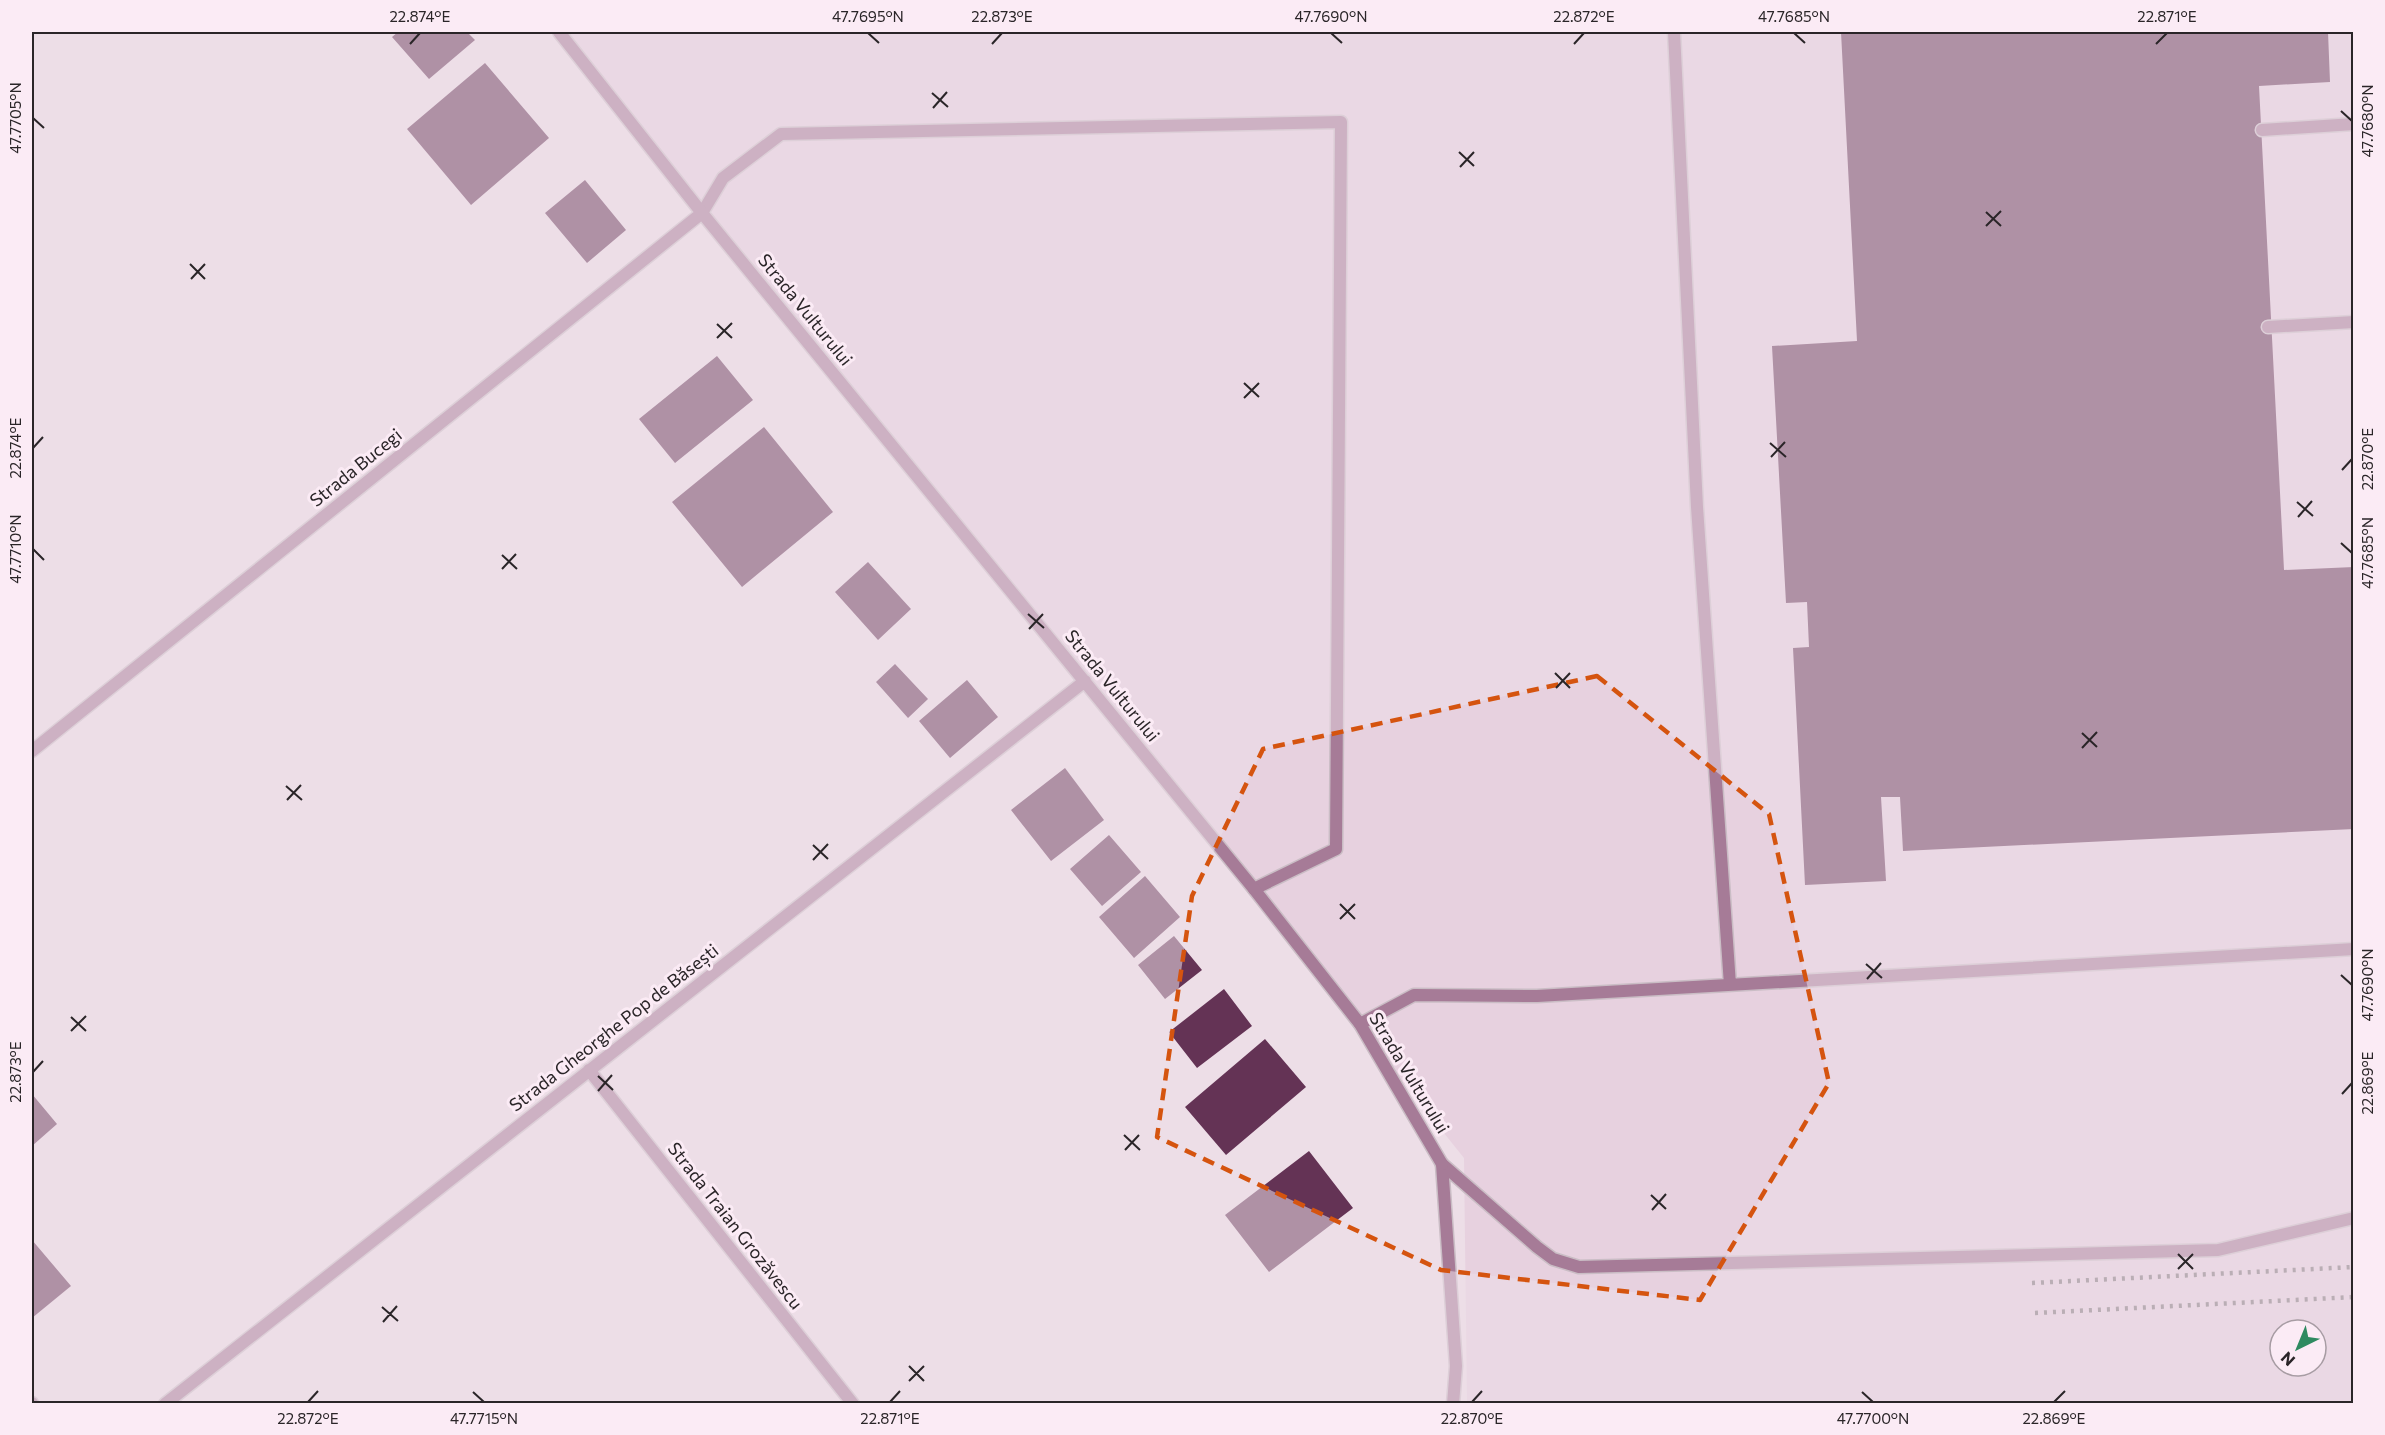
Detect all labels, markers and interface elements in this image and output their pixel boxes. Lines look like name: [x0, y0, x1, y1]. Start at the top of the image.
text: 22.874°E: [390, 7, 451, 25]
text: 47.7695°N: [832, 7, 904, 25]
text: 22.873°E: [971, 7, 1033, 25]
text: 47.7690°N: [1294, 7, 1368, 25]
text: 22.872°E: [1553, 7, 1615, 25]
text: 47.7685°N: [1758, 7, 1830, 25]
text: 22.871°E: [2137, 7, 2197, 25]
text: 47.7705°N: [6, 82, 24, 154]
text: 47.7680°N: [2358, 84, 2376, 158]
street label: Strada Vulturului: [754, 249, 858, 370]
text: 22.874°E: [6, 417, 24, 478]
street label: Strada Bucegi: [305, 423, 406, 511]
text: 22.870°E: [2358, 428, 2376, 490]
text: 47.7710°N: [6, 514, 24, 584]
text: 47.7685°N: [2358, 517, 2376, 589]
street label: Strada Vulturului: [1061, 625, 1165, 746]
street label: Strada Gheorghe Pop de Băsești: [504, 939, 723, 1117]
text: 47.7690°N: [2358, 948, 2376, 1022]
street label: Strada Vulturului: [1365, 1008, 1455, 1137]
text: 22.873°E: [6, 1041, 24, 1103]
text: 22.869°E: [2358, 1051, 2376, 1114]
street label: Strada Traian Grozăvescu: [664, 1137, 808, 1313]
north arrow: [2268, 1318, 2328, 1378]
text: N: [2277, 1348, 2298, 1370]
text: 22.872°E: [277, 1409, 339, 1427]
text: 47.7715°N: [450, 1409, 518, 1427]
text: 22.871°E: [860, 1409, 920, 1427]
text: 22.870°E: [1441, 1409, 1503, 1427]
text: 47.7700°N: [1837, 1409, 1909, 1427]
text: 22.869°E: [2023, 1409, 2086, 1427]

